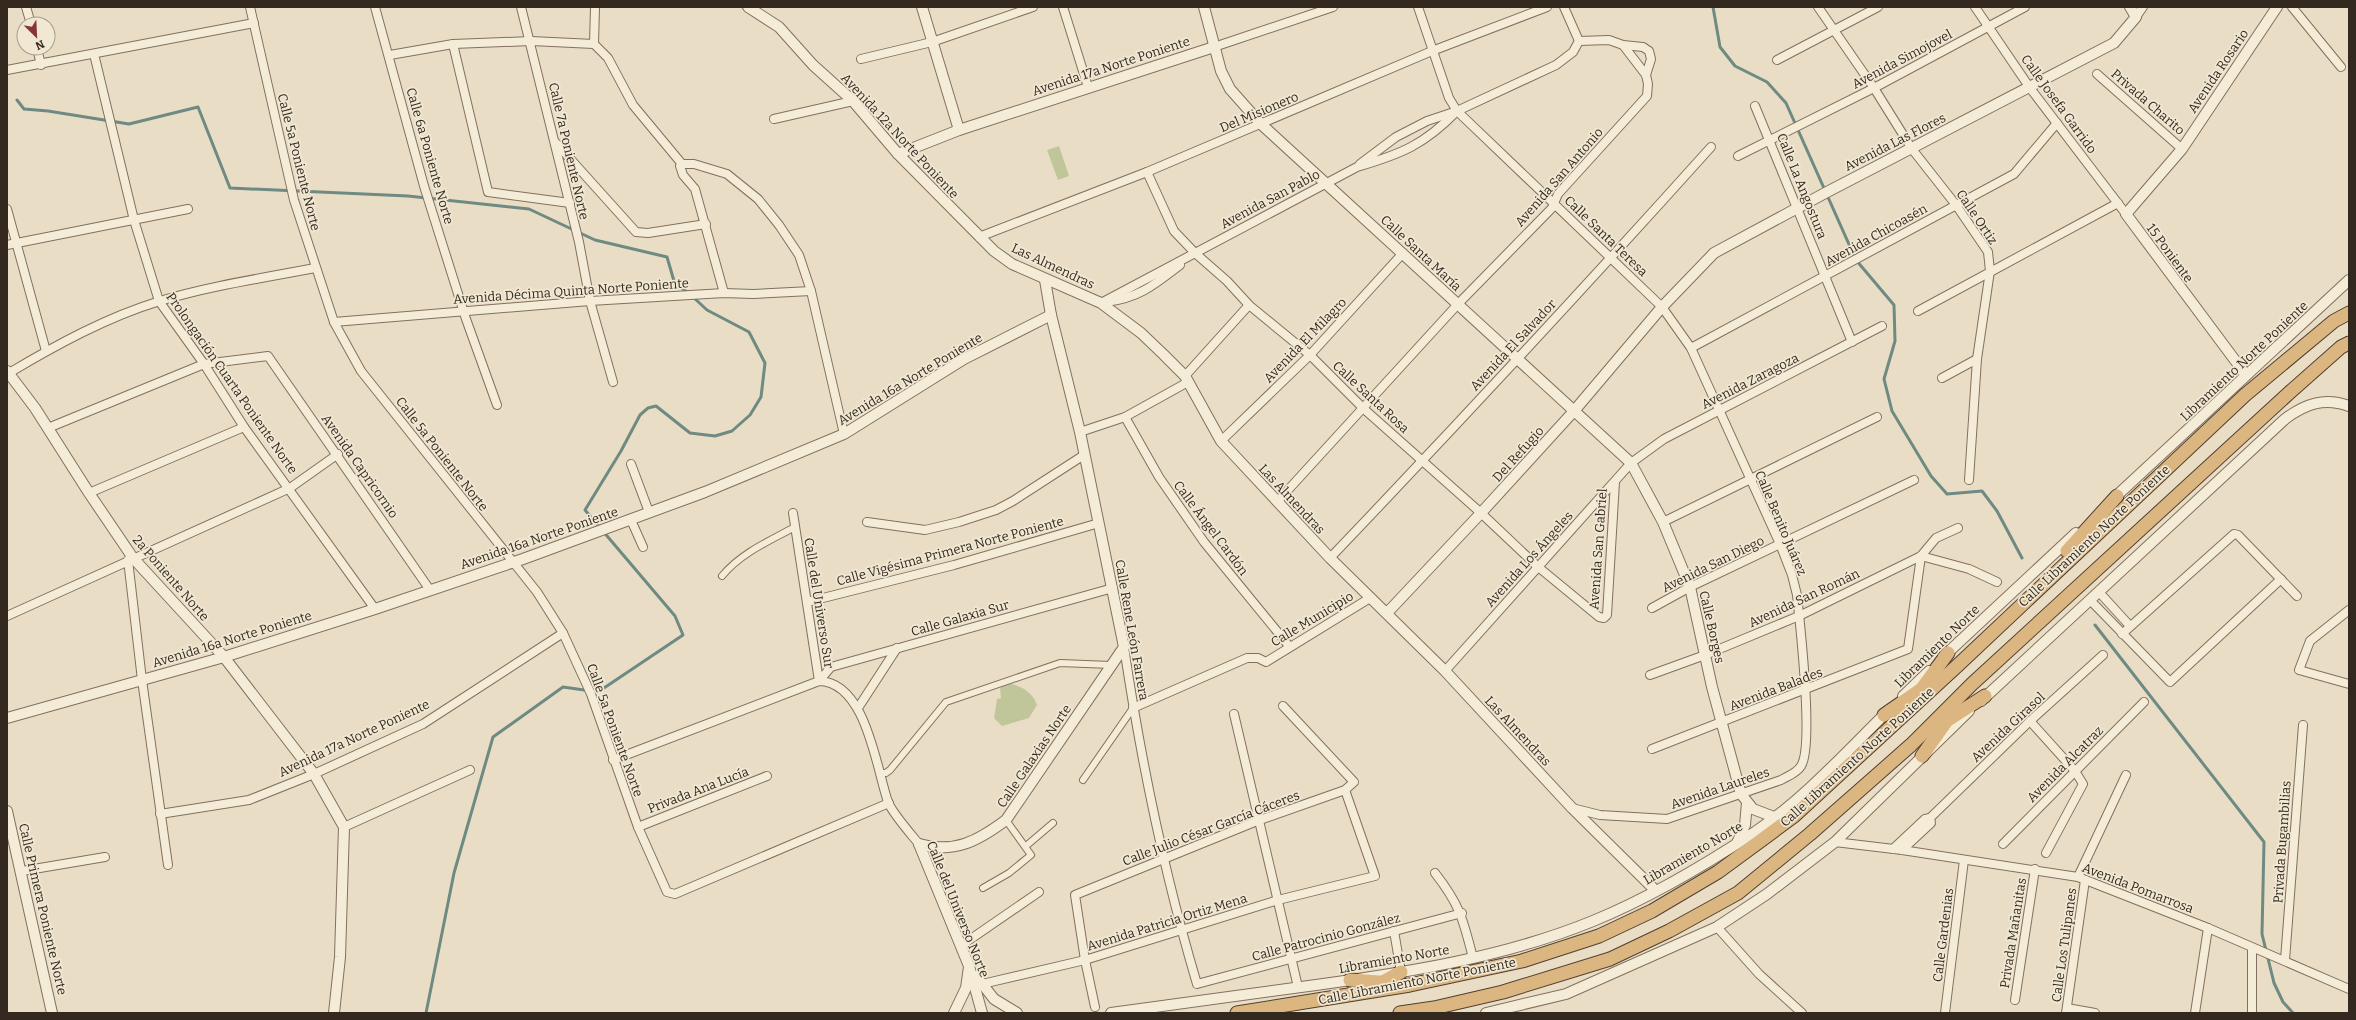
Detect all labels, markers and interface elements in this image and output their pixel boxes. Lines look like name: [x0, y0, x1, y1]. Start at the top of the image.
north arrow: [16, 16, 56, 56]
street label: Avenida Simojovel: [1849, 26, 1955, 92]
street label: Avenida Rosario: [2184, 26, 2252, 116]
street label: Avenida 17a Norte Poniente: [1030, 33, 1192, 99]
text: N: [33, 37, 46, 53]
street label: Calle Josefa Garrido: [2018, 52, 2100, 156]
street label: Privada Charito: [2108, 66, 2188, 138]
street label: Avenida 12a Norte Poniente: [838, 70, 962, 202]
street label: Calle 7a Poniente Norte: [546, 81, 592, 221]
street label: Calle 6a Poniente Norte: [403, 86, 457, 226]
street label: Del Misionero: [1217, 89, 1301, 135]
street label: Calle 5a Poniente Norte: [275, 92, 323, 232]
street label: Avenida Las Flores: [1842, 110, 1948, 174]
street label: Avenida San Antonio: [1512, 125, 1606, 229]
street label: Calle La Angostura: [1774, 131, 1830, 241]
street label: Avenida San Pablo: [1218, 166, 1322, 232]
street label: Calle Ortiz: [1953, 187, 2001, 247]
street label: Calle Santa Teresa: [1561, 193, 1651, 279]
street label: Avenida Chicoasén: [1822, 200, 1930, 269]
street label: Calle Santa María: [1378, 212, 1464, 294]
street label: 15 Poniente: [2144, 221, 2196, 285]
street label: Las Almendras: [1009, 240, 1097, 292]
street label: Avenida Décima Quinta Norte Poniente: [453, 275, 689, 307]
street label: Prolongación Cuarta Poniente Norte: [163, 290, 301, 476]
street label: Avenida El Milagro: [1261, 294, 1349, 386]
street label: Avenida El Salvador: [1467, 296, 1559, 394]
street label: Libramiento Norte Poniente: [2177, 298, 2311, 424]
street label: Avenida 16a Norte Poniente: [835, 330, 985, 428]
street label: Avenida Zaragoza: [1699, 350, 1801, 412]
street label: Calle Santa Rosa: [1330, 358, 1412, 436]
street label: Calle 5a Poniente Norte: [393, 394, 491, 514]
street label: Avenida Capricornio: [319, 411, 401, 521]
street label: Del Refugio: [1489, 423, 1547, 485]
street label: Las Almendras: [1256, 461, 1328, 537]
street label: Calle Libramiento Norte Poniente: [2015, 462, 2173, 610]
street label: Calle Benito Juárez: [1752, 468, 1810, 578]
street label: Calle Ángel Cardón: [1171, 478, 1252, 579]
street label: Avenida San Gabriel: [1586, 488, 1610, 610]
street label: Avenida 16a Norte Poniente: [458, 504, 620, 572]
street label: Avenida Los Ángeles: [1482, 508, 1576, 610]
street label: Calle Vigésima Primera Norte Poniente: [835, 513, 1065, 589]
street label: 2a Poniente Norte: [130, 532, 212, 624]
street label: Avenida San Diego: [1659, 533, 1767, 595]
street label: Calle del Universo Sur: [801, 537, 837, 670]
street label: Calle Rene León Farrera: [1112, 558, 1152, 702]
street label: Avenida San Román: [1746, 565, 1863, 630]
street label: Calle Municipio: [1268, 588, 1356, 650]
street label: Calle Borges: [1696, 589, 1728, 665]
street label: Calle Galaxia Sur: [909, 597, 1011, 639]
street label: Libramiento Norte: [1892, 602, 1982, 690]
street label: Avenida 16a Norte Poniente: [150, 608, 314, 670]
street label: Calle 5a Poniente Norte: [584, 661, 646, 799]
street label: Avenida Balades: [1727, 664, 1825, 714]
street label: Calle Libramiento Norte Poniente: [1777, 684, 1937, 830]
street label: Avenida Girasol: [1968, 689, 2048, 765]
street label: Las Almendras: [1482, 693, 1554, 769]
street label: Avenida 17a Norte Poniente: [276, 696, 432, 780]
street label: Calle Galaxias Norte: [994, 702, 1074, 810]
street label: Avenida Alcatraz: [2024, 723, 2106, 805]
street label: Privada Ana Lucía: [645, 764, 751, 816]
street label: Avenida Laureles: [1669, 764, 1771, 812]
street label: Privada Bugambilias: [2270, 780, 2294, 904]
street label: Calle Julio César García Cáceres: [1120, 787, 1302, 869]
street label: Libramiento Norte: [1641, 819, 1745, 887]
street label: Calle Primera Poniente Norte: [16, 822, 70, 996]
street label: Calle del Universo Norte: [924, 839, 992, 979]
street label: Avenida Pomarrosa: [2080, 860, 2196, 916]
street label: Privada Mañanitas: [1997, 877, 2029, 989]
street label: Calle Gardenias: [1930, 887, 1956, 983]
street label: Calle Los Tulipanes: [2049, 887, 2079, 1003]
street label: Avenida Patricia Ortiz Mena: [1085, 890, 1249, 954]
street label: Calle Patrocinio González: [1250, 910, 1402, 964]
street label: Libramiento Norte: [1338, 942, 1450, 976]
street label: Calle Libramiento Norte Poniente: [1317, 954, 1517, 1008]

